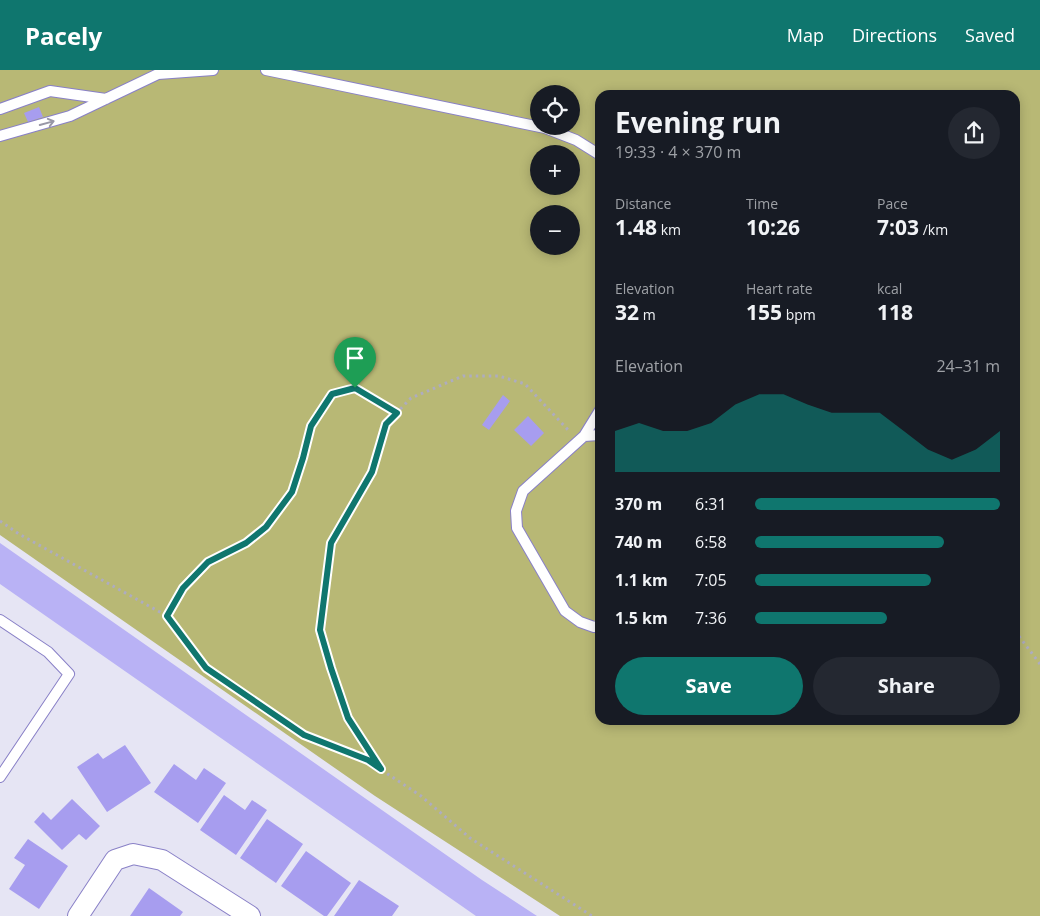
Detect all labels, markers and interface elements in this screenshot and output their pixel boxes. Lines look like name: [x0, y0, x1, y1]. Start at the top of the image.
text: Pacely: [25, 19, 102, 52]
text: Map: [787, 23, 824, 47]
text: Directions: [852, 23, 937, 47]
text: Saved: [965, 23, 1015, 47]
map controls: [530, 85, 580, 255]
button: locate: [530, 85, 580, 135]
text: Evening run: [615, 103, 781, 141]
button: share: [948, 107, 1000, 159]
one-way arrow: [39, 118, 55, 127]
text: 19:33 · 4 × 370 m: [615, 141, 741, 163]
button: +: [530, 145, 580, 195]
text: Distance: [615, 194, 671, 213]
text: Time: [746, 194, 778, 213]
text: Pace: [877, 194, 908, 213]
button: −: [530, 205, 580, 255]
text: 1.48: [615, 213, 657, 241]
text: 10:26: [746, 213, 800, 241]
text: 7:03: [877, 213, 919, 241]
text: km: [657, 220, 681, 239]
text: /km: [919, 220, 948, 239]
text: Elevation: [615, 279, 674, 298]
text: Heart rate: [746, 279, 813, 298]
text: kcal: [877, 279, 902, 298]
text: 32: [615, 298, 639, 326]
text: 155: [746, 298, 782, 326]
text: 118: [877, 298, 913, 326]
text: m: [639, 305, 656, 324]
text: bpm: [782, 305, 816, 324]
pin: [334, 337, 376, 388]
icon: arrive: [341, 344, 369, 372]
text: Elevation: [615, 355, 683, 377]
text: 24–31 m: [936, 355, 1000, 377]
text: 370 m: [615, 493, 662, 515]
text: 6:31: [695, 493, 727, 515]
text: 740 m: [615, 531, 662, 553]
text: 6:58: [695, 531, 727, 553]
text: 1.1 km: [615, 569, 668, 591]
text: 7:05: [695, 569, 727, 591]
text: 1.5 km: [615, 607, 668, 629]
text: 7:36: [695, 607, 727, 629]
button: Save: [615, 657, 803, 715]
button: Share: [813, 657, 1000, 715]

